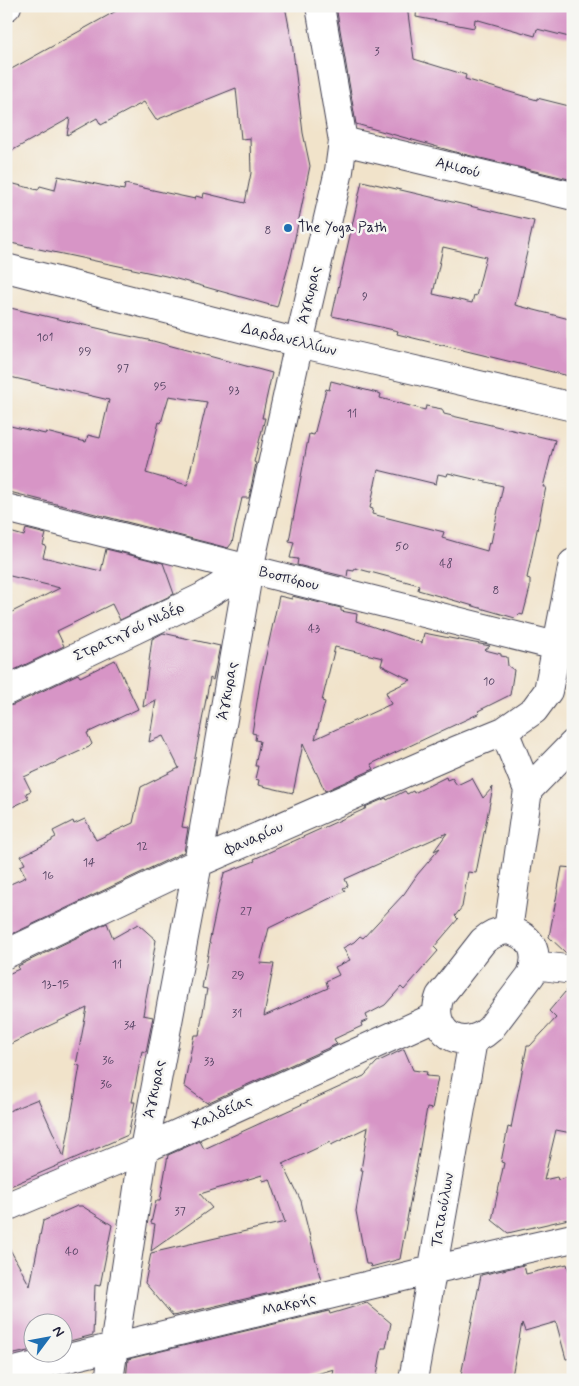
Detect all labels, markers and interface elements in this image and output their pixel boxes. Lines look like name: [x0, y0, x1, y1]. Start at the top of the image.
house number: 3: [374, 44, 380, 60]
street label: Αμισού: [433, 153, 483, 183]
place label: The Yoga Path: [298, 218, 387, 238]
marker: The Yoga Path: [282, 222, 294, 234]
house number: 8: [265, 223, 271, 239]
street label: Άγκυρας: [294, 264, 326, 326]
house number: 9: [362, 289, 368, 305]
street label: Δαρδανελλίων: [239, 319, 339, 362]
house number: 101: [37, 330, 53, 346]
house number: 99: [78, 344, 92, 360]
house number: 97: [117, 361, 129, 377]
house number: 95: [154, 379, 166, 395]
house number: 93: [229, 383, 239, 399]
house number: 11: [347, 406, 357, 422]
house number: 50: [395, 539, 409, 555]
house number: 48: [439, 556, 453, 572]
street label: Βοσπόρου: [257, 562, 321, 596]
house number: 8: [493, 583, 499, 599]
street label: Στρατηγού Νιδέρ: [70, 598, 188, 666]
house number: 43: [308, 621, 320, 637]
street label: Άγκυρας: [213, 660, 243, 722]
house number: 10: [483, 674, 495, 690]
street label: Φαναρίου: [220, 817, 287, 861]
house number: 12: [136, 839, 148, 855]
house number: 14: [83, 855, 95, 871]
house number: 16: [42, 868, 54, 884]
house number: 27: [240, 904, 252, 920]
house number: 11: [112, 957, 122, 973]
house number: 29: [231, 968, 245, 984]
house number: 13-15: [41, 977, 69, 993]
house number: 31: [232, 1006, 242, 1022]
house number: 34: [124, 1018, 136, 1034]
house number: 36: [102, 1053, 114, 1069]
house number: 33: [204, 1054, 214, 1070]
street label: Άγκυρας: [140, 1058, 170, 1120]
house number: 36: [100, 1077, 112, 1093]
street label: Χαλδείας: [189, 1091, 256, 1135]
street label: Ταταούλων: [427, 1171, 459, 1249]
house number: 37: [174, 1204, 186, 1220]
house number: 40: [65, 1244, 79, 1260]
street label: Μακρής: [260, 1289, 318, 1321]
north arrow: [22, 1314, 72, 1364]
text: N: [48, 1323, 68, 1340]

